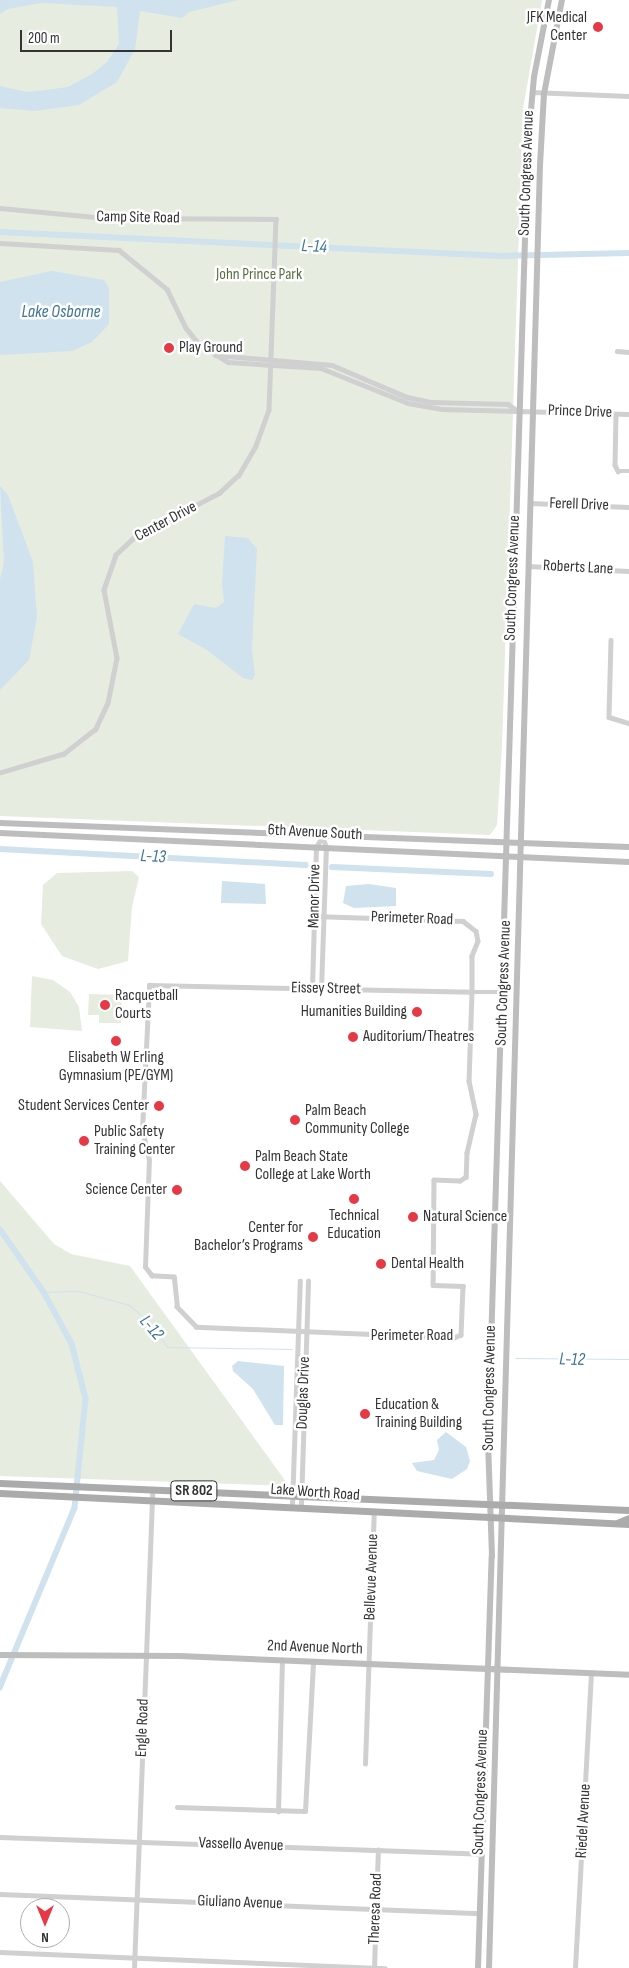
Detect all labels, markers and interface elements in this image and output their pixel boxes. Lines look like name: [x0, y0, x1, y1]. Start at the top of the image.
place label: JFK Medical Center: [527, 8, 587, 46]
scale bar: [22, 20, 175, 52]
marker: JFK Medical Center: [591, 20, 605, 34]
text: 200 m: [28, 29, 60, 48]
street label: South Congress Avenue: [515, 110, 539, 236]
street label: Camp Site Road: [96, 208, 180, 228]
water label: L-14: [301, 236, 327, 258]
park label: John Prince Park: [216, 265, 302, 285]
water label: Lake Osborne: [21, 301, 101, 323]
place label: Play Ground: [179, 338, 243, 358]
marker: Play Ground: [163, 342, 175, 354]
street label: Prince Drive: [547, 401, 613, 423]
street label: Ferell Drive: [549, 494, 609, 516]
street label: Center Drive: [132, 498, 200, 546]
street label: South Congress Avenue: [501, 515, 525, 641]
street label: Roberts Lane: [542, 557, 614, 579]
street label: 6th Avenue South: [267, 821, 363, 845]
water label: L-13: [140, 846, 166, 868]
street label: Manor Drive: [305, 864, 325, 928]
street label: Perimeter Road: [370, 908, 454, 930]
street label: South Congress Avenue: [492, 920, 516, 1046]
street label: Eissey Street: [291, 979, 361, 999]
place label: Racquetball Courts: [115, 986, 178, 1024]
marker: Racquetball Courts: [99, 999, 111, 1011]
place label: Humanities Building: [301, 1002, 407, 1022]
marker: Humanities Building: [411, 1006, 423, 1018]
place label: Auditorium/Theatres: [363, 1027, 474, 1047]
marker: Auditorium/Theatres: [347, 1031, 359, 1043]
marker: Elisabeth W Erling Gymnasium (PE/GYM): [110, 1035, 122, 1047]
place label: Elisabeth W Erling Gymnasium (PE/GYM): [59, 1048, 173, 1086]
place label: Student Services Center: [18, 1096, 149, 1116]
marker: Student Services Center: [153, 1100, 165, 1112]
place label: Palm Beach Community College: [305, 1101, 409, 1139]
marker: Palm Beach Community College: [289, 1114, 301, 1126]
place label: Public Safety Training Center: [94, 1122, 175, 1160]
marker: Public Safety Training Center: [78, 1135, 90, 1147]
place label: Palm Beach State College at Lake Worth: [255, 1147, 371, 1185]
marker: Palm Beach State College at Lake Worth: [239, 1160, 251, 1172]
place label: Science Center: [85, 1180, 167, 1200]
marker: Science Center: [171, 1184, 183, 1196]
marker: Technical Education: [348, 1193, 360, 1205]
place label: Technical Education: [327, 1206, 381, 1244]
place label: Natural Science: [423, 1207, 507, 1227]
marker: Natural Science: [407, 1211, 419, 1223]
place label: Center for Bachelor’s Programs: [194, 1218, 303, 1256]
marker: Center for Bachelor’s Programs: [307, 1231, 319, 1243]
place label: Dental Health: [391, 1254, 464, 1274]
marker: Dental Health: [375, 1258, 387, 1270]
water label: L-12: [134, 1311, 168, 1345]
street label: South Congress Avenue: [479, 1325, 501, 1451]
street label: Perimeter Road: [371, 1326, 453, 1346]
water label: L-12: [559, 1349, 585, 1371]
street label: Douglas Drive: [293, 1356, 315, 1430]
place label: Education & Training Building: [375, 1395, 462, 1433]
marker: Education & Training Building: [359, 1408, 371, 1420]
road number: SR 802: [170, 1478, 218, 1504]
street label: Lake Worth Road: [270, 1480, 360, 1506]
street label: Bellevue Avenue: [361, 1533, 383, 1621]
street label: 2nd Avenue North: [267, 1637, 363, 1659]
street label: Engle Road: [132, 1698, 154, 1758]
street label: South Congress Avenue: [469, 1729, 493, 1855]
street label: Riedel Avenue: [572, 1783, 596, 1859]
street label: Vassello Avenue: [198, 1834, 284, 1856]
street label: Theresa Road: [365, 1873, 387, 1945]
street label: Giuliano Avenue: [197, 1892, 283, 1914]
north arrow: [20, 1898, 70, 1948]
text: N: [41, 1929, 49, 1946]

